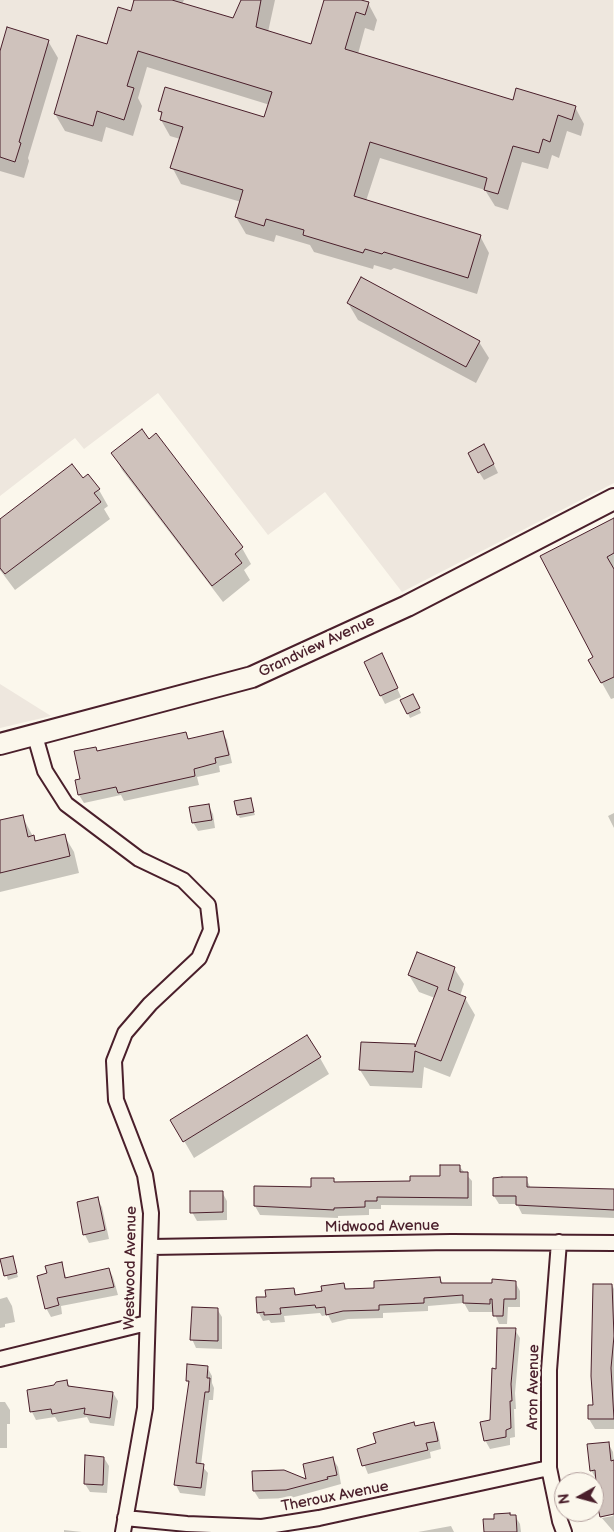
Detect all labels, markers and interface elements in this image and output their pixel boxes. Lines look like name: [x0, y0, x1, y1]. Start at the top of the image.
street label: Grandview Avenue: [256, 612, 378, 682]
street label: Westwood Avenue: [121, 1206, 141, 1330]
street label: Midwood Avenue: [325, 1217, 439, 1237]
street label: Aron Avenue: [524, 1344, 544, 1430]
north arrow: [554, 1472, 604, 1522]
street label: Theroux Avenue: [280, 1478, 390, 1516]
text: N: [556, 1493, 574, 1505]

